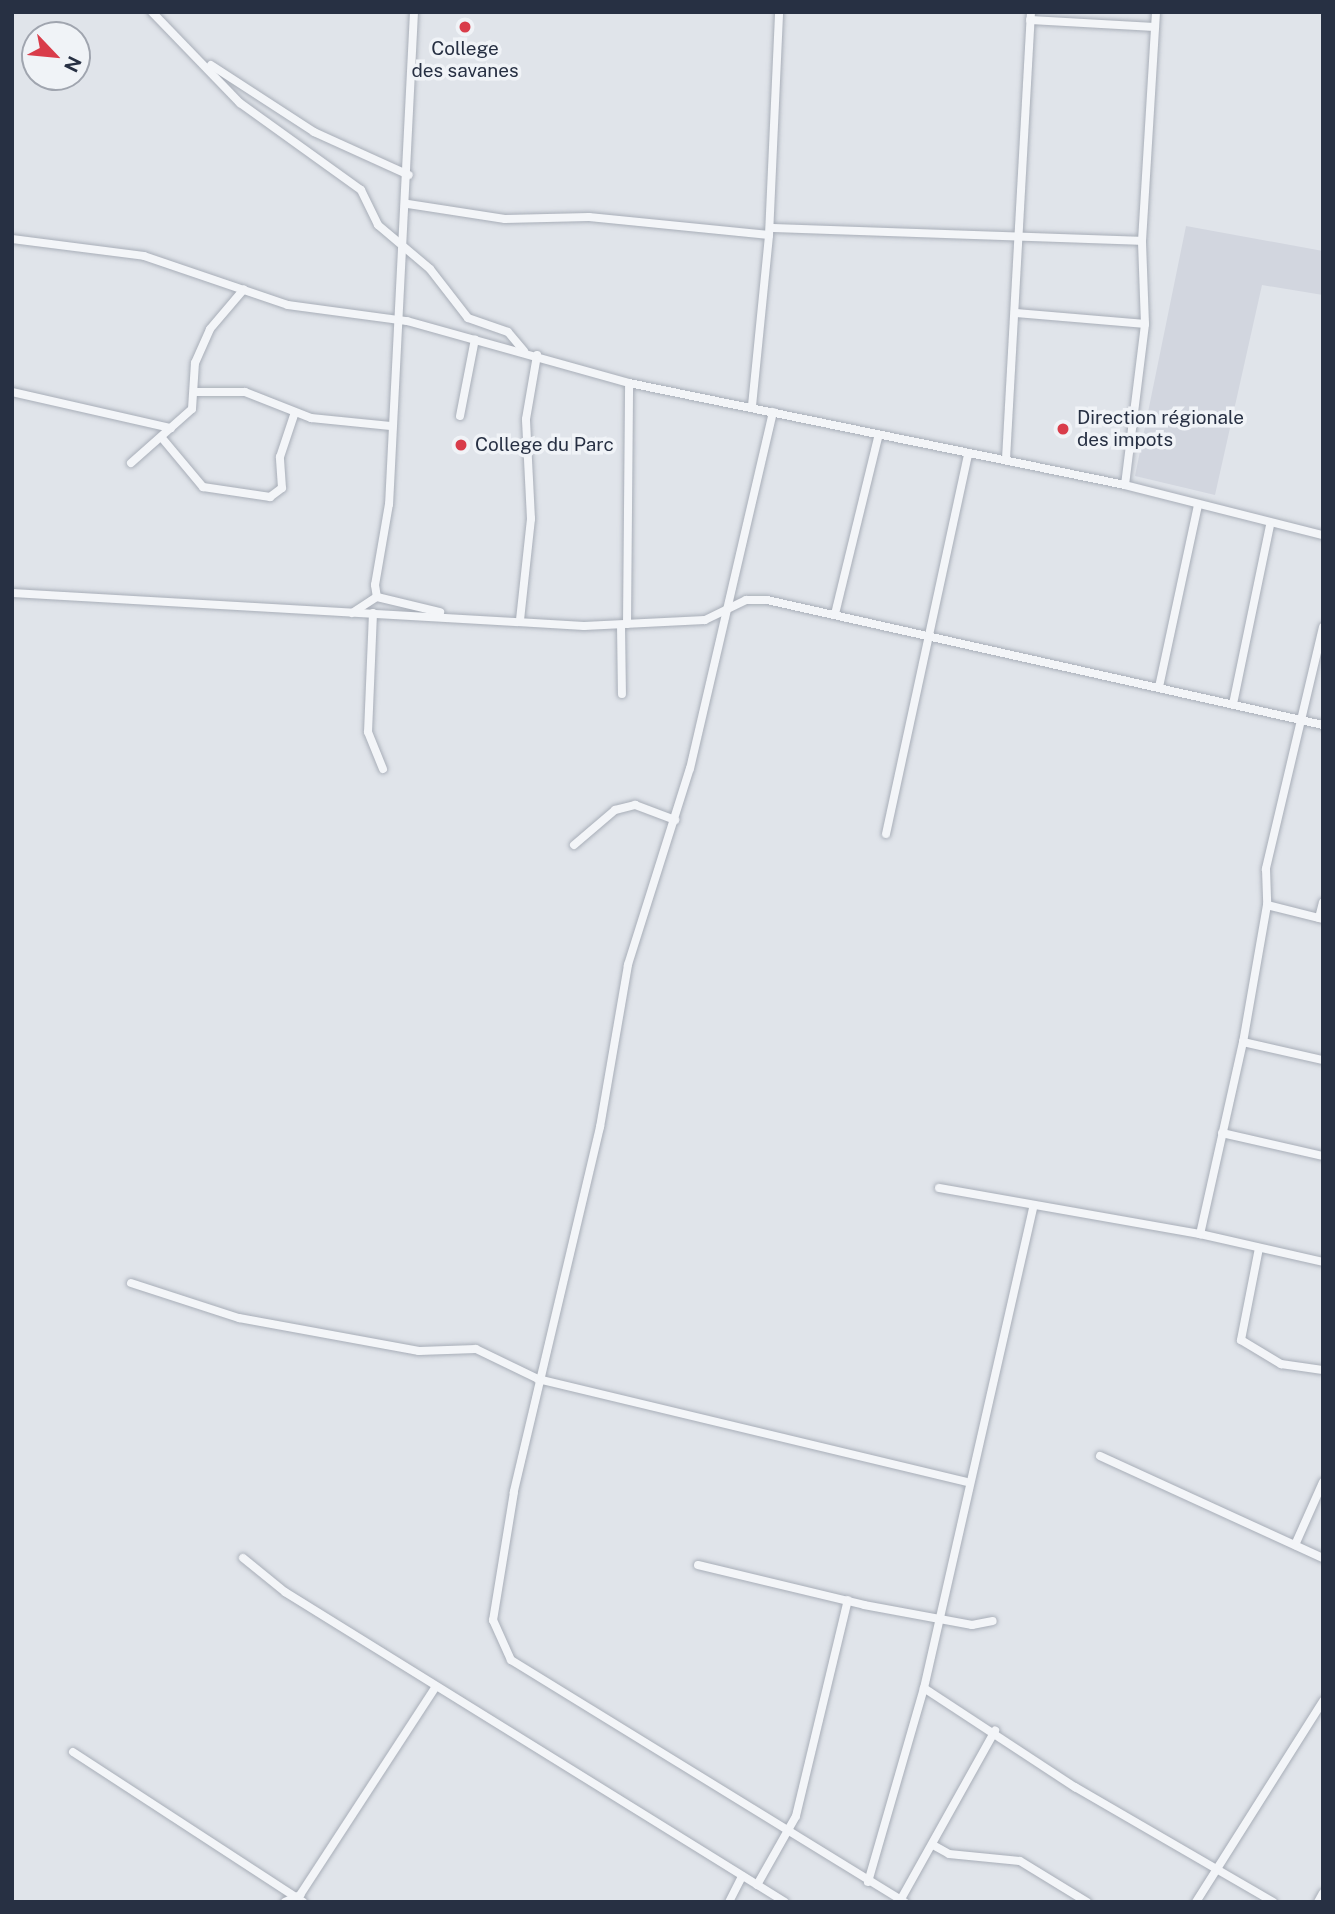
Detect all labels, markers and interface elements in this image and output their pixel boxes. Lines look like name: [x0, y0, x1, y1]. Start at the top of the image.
marker: College des savanes: [457, 19, 473, 35]
north arrow: [21, 21, 91, 91]
place label: College des savanes: [411, 38, 519, 82]
text: N: [60, 53, 86, 76]
place label: Direction régionale des impots: [1077, 407, 1244, 451]
marker: Direction régionale des impots: [1055, 421, 1071, 437]
place label: College du Parc: [475, 434, 614, 456]
marker: College du Parc: [453, 437, 469, 453]

